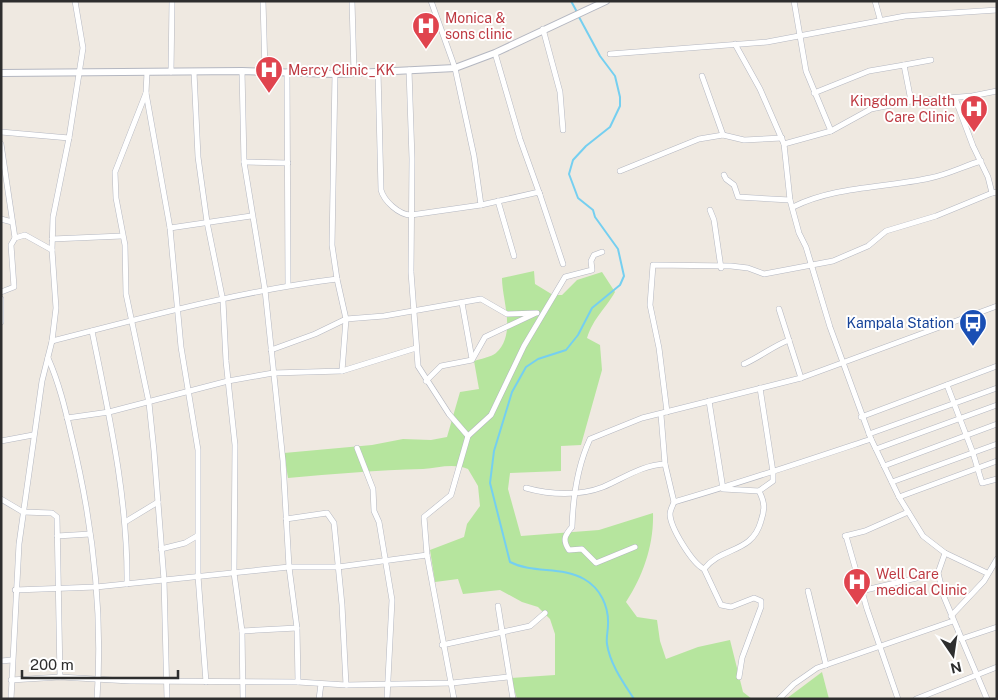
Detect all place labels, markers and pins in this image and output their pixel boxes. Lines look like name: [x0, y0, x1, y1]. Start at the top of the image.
place label: Monica & sons clinic: [445, 10, 513, 42]
hospital icon: Monica & sons clinic: [411, 11, 441, 50]
hospital icon: Mercy Clinic_KK: [254, 55, 284, 94]
place label: Mercy Clinic_KK: [288, 62, 395, 78]
place label: Kingdom Health Care Clinic: [850, 93, 955, 125]
hospital icon: Kingdom Health Care Clinic: [959, 94, 989, 133]
bus stop icon: Kampala Station: [958, 308, 988, 347]
place label: Kampala Station: [847, 315, 954, 331]
place label: Well Care medical Clinic: [876, 566, 967, 598]
hospital icon: Well Care medical Clinic: [842, 567, 872, 606]

